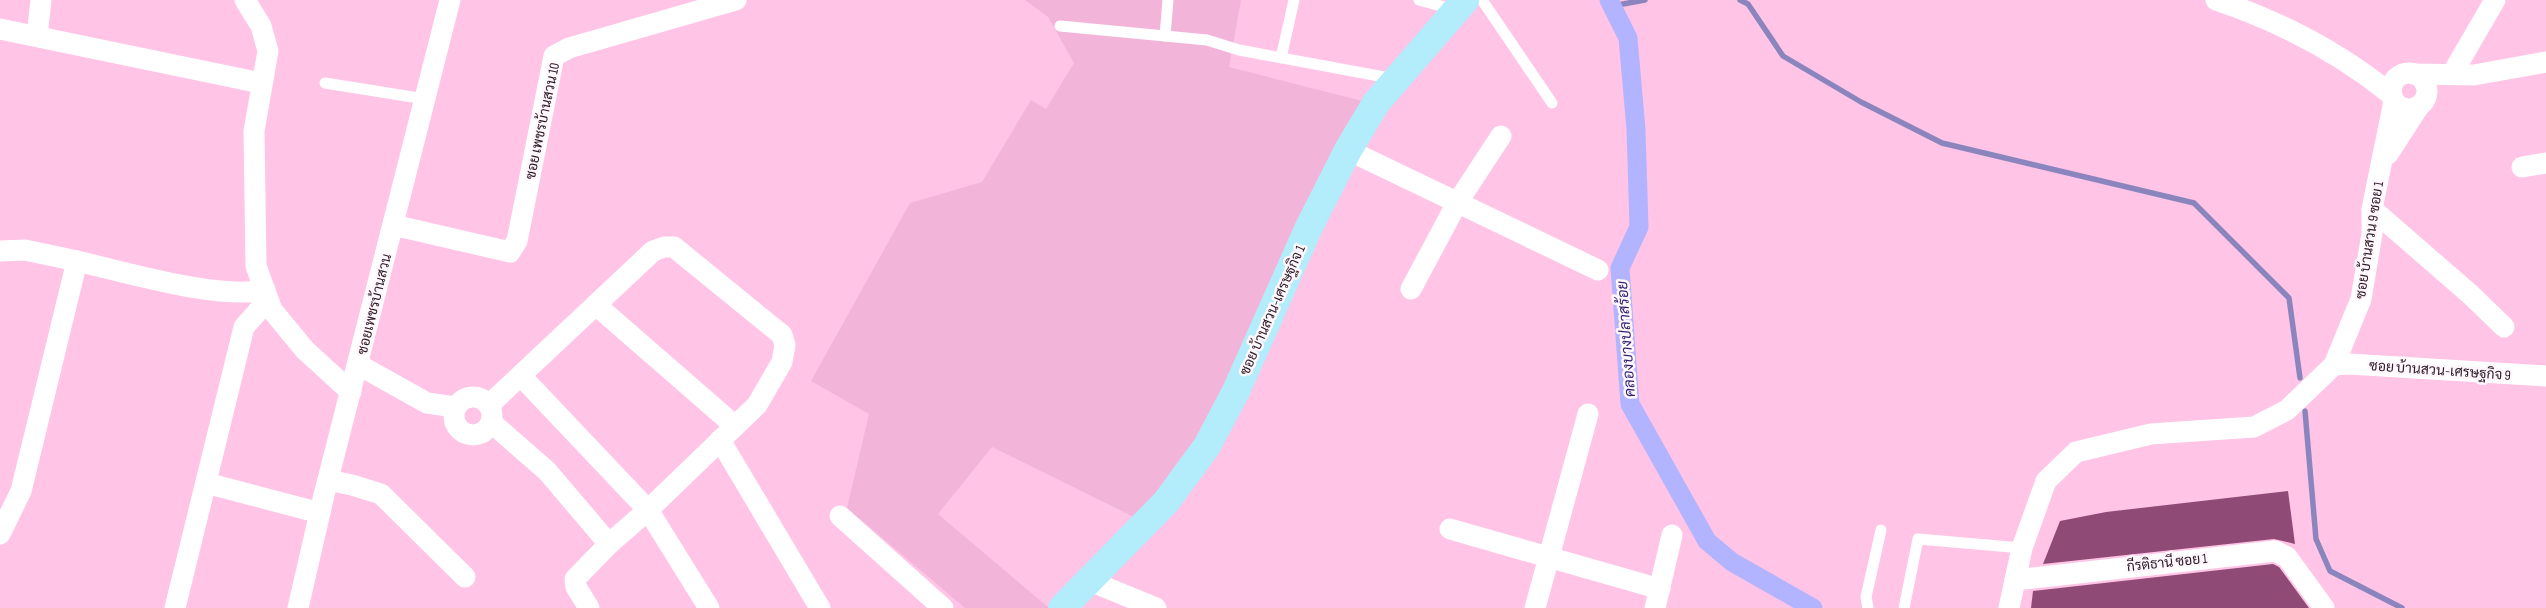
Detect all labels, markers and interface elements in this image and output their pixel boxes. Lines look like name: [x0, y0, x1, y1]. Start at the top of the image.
street label: ซอย เพชรบ้านสวน 10: [521, 61, 563, 181]
street label: ซอย บ้านสวน 9 ซอย 1: [2351, 180, 2387, 300]
street label: ซอย บ้านสวน-เศรษฐกิจ 1: [1235, 242, 1309, 378]
street label: ซอยเพชรบ้านสวน: [353, 252, 395, 356]
water label: คลองบางปลาสร้อย: [1612, 280, 1640, 398]
street label: ซอย บ้านสวน-เศรษฐกิจ 9: [2369, 356, 2511, 384]
street label: กีรติธานี ซอย 1: [2126, 549, 2208, 575]

